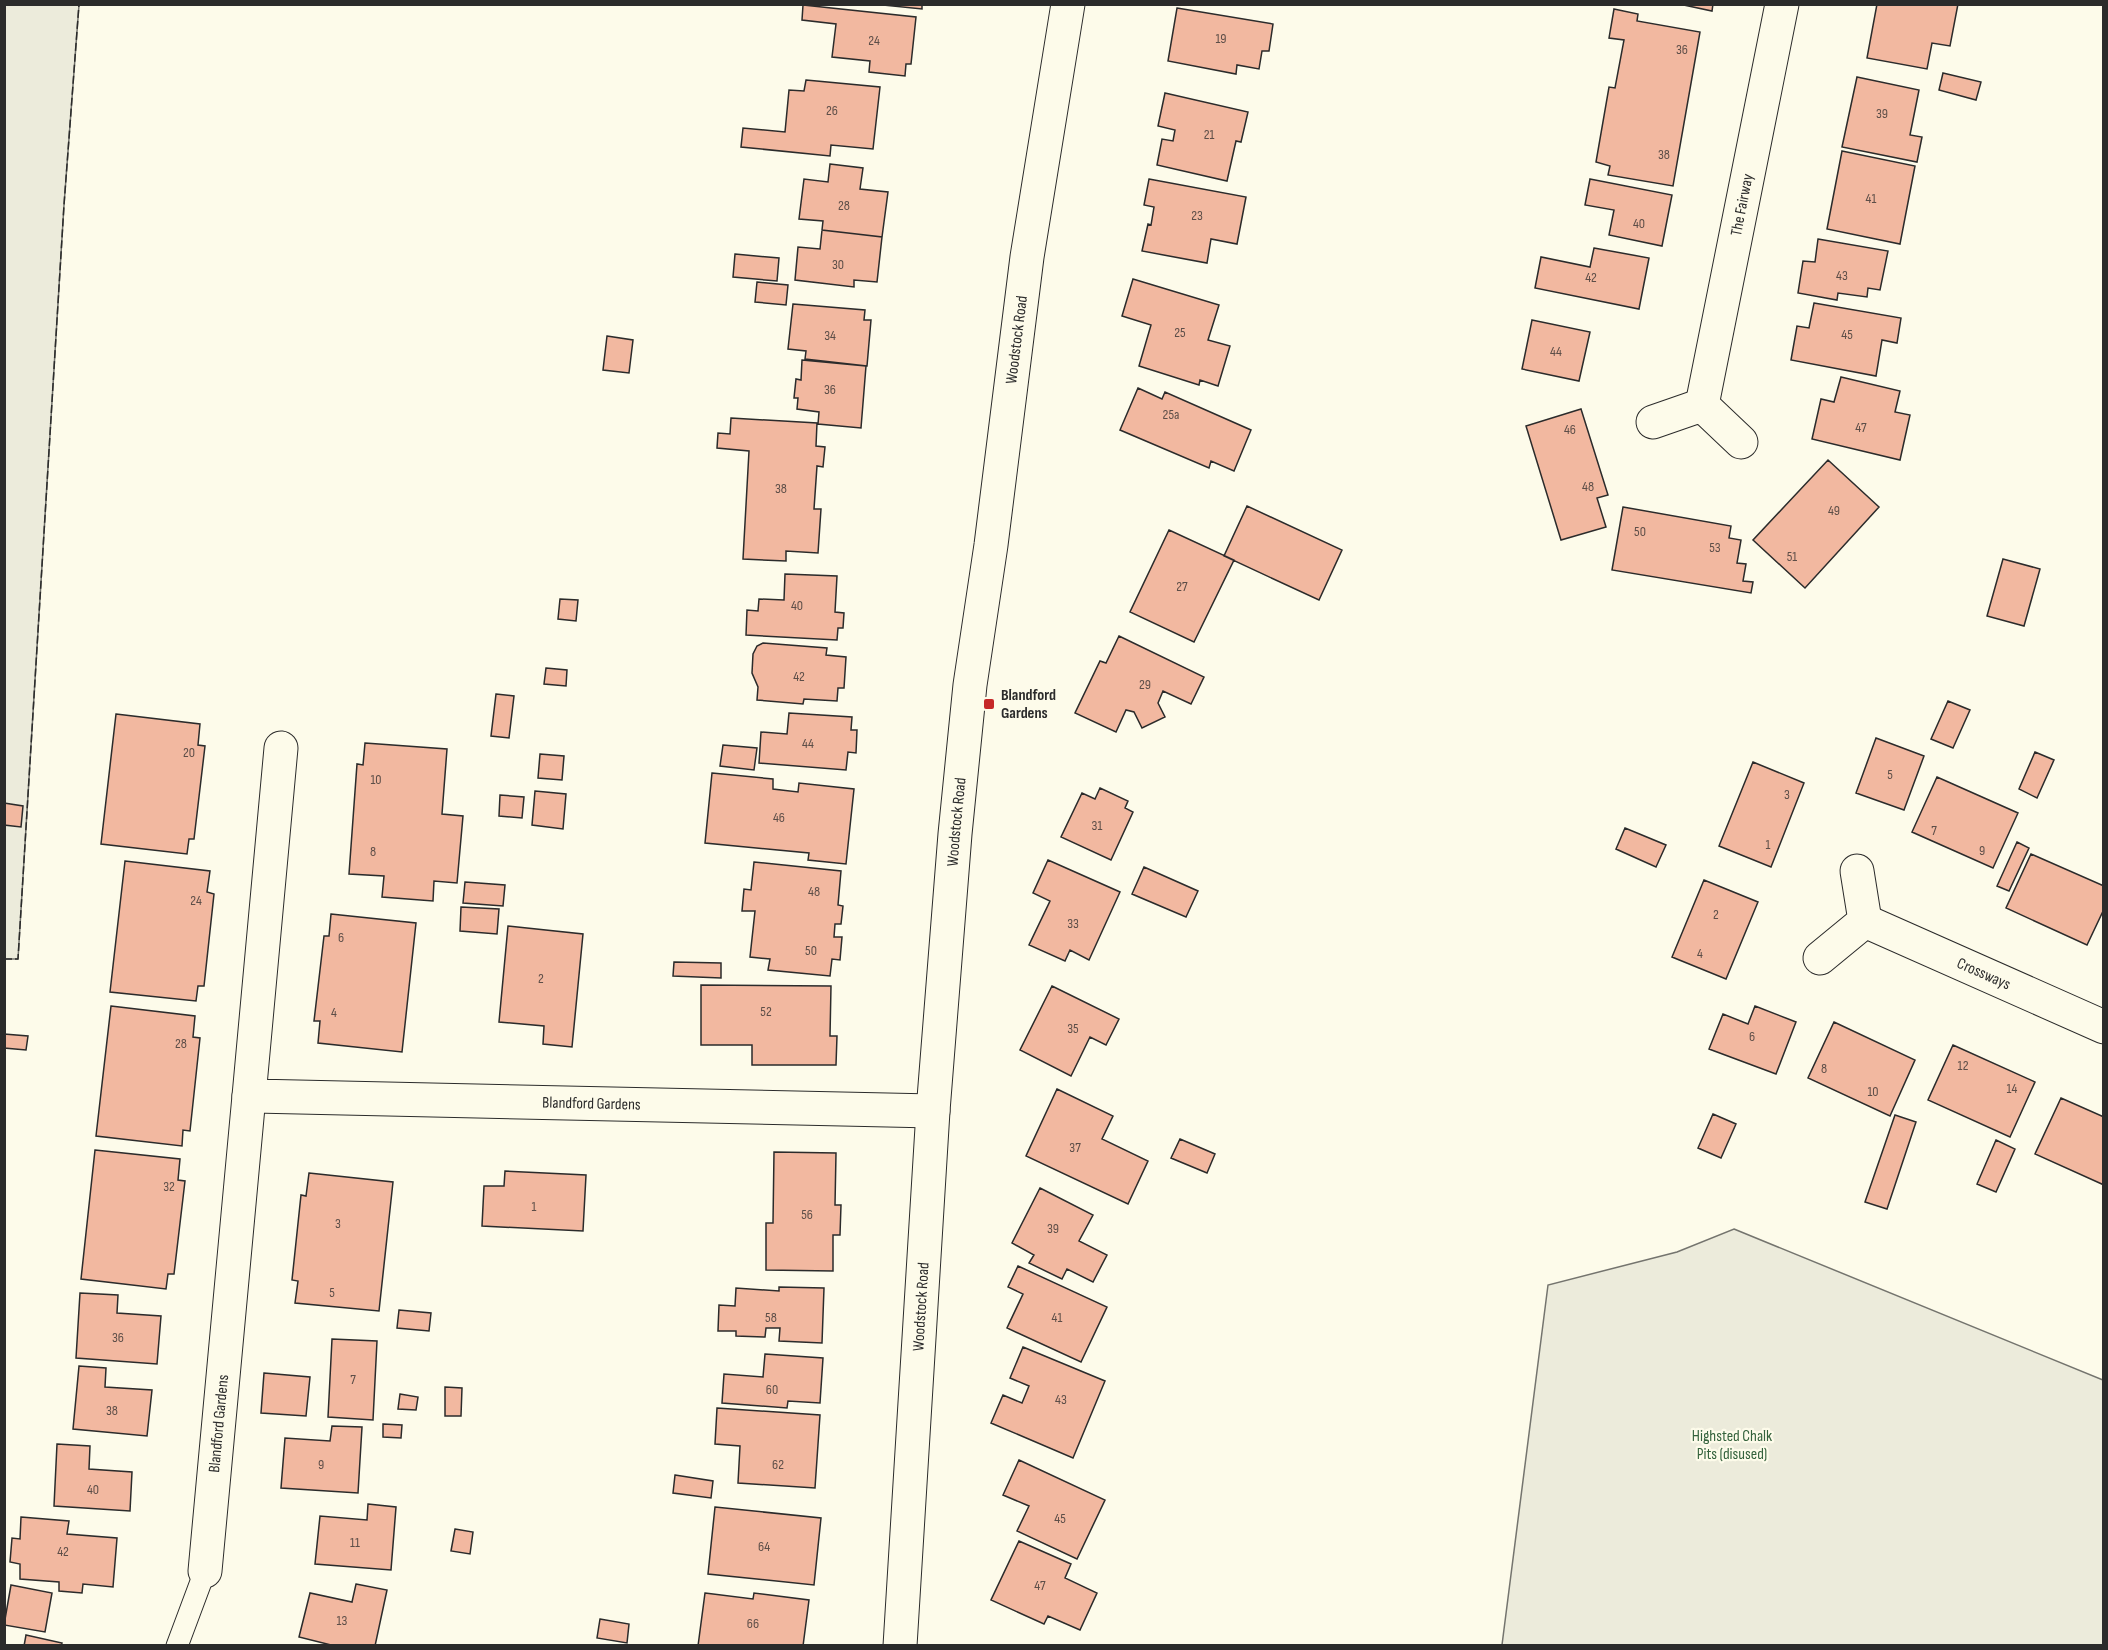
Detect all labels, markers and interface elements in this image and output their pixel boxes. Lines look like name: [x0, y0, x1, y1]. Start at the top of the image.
house number: 19: [1215, 30, 1227, 47]
house number: 24: [868, 32, 880, 49]
house number: 36: [1676, 41, 1688, 58]
house number: 26: [826, 102, 838, 119]
house number: 39: [1876, 105, 1888, 122]
house number: 21: [1204, 126, 1214, 143]
house number: 38: [1658, 146, 1670, 163]
street label: The Fairway: [1726, 172, 1757, 238]
house number: 41: [1866, 190, 1876, 207]
house number: 28: [838, 197, 850, 214]
house number: 23: [1191, 207, 1203, 224]
house number: 40: [1633, 215, 1645, 232]
house number: 30: [832, 256, 844, 273]
house number: 43: [1836, 267, 1848, 284]
house number: 42: [1585, 269, 1597, 286]
street label: Woodstock Road: [1002, 294, 1032, 385]
house number: 25: [1174, 324, 1186, 341]
house number: 45: [1841, 326, 1853, 343]
house number: 34: [824, 327, 836, 344]
house number: 44: [1550, 343, 1562, 360]
house number: 36: [824, 381, 836, 398]
house number: 25a: [1163, 406, 1179, 423]
house number: 47: [1855, 419, 1867, 436]
house number: 46: [1564, 421, 1576, 438]
house number: 48: [1582, 478, 1594, 495]
house number: 38: [775, 480, 787, 497]
house number: 49: [1828, 502, 1840, 519]
house number: 50: [1634, 523, 1646, 540]
house number: 53: [1709, 539, 1721, 556]
house number: 51: [1787, 548, 1797, 565]
house number: 27: [1176, 578, 1188, 595]
house number: 40: [791, 597, 803, 614]
house number: 42: [793, 668, 805, 685]
house number: 29: [1139, 676, 1151, 693]
place label: Blandford Gardens: [1001, 686, 1056, 723]
marker: Blandford Gardens: [982, 697, 996, 711]
house number: 44: [802, 735, 814, 752]
house number: 20: [183, 744, 195, 761]
house number: 5: [1887, 766, 1893, 783]
house number: 10: [370, 771, 382, 788]
street label: Woodstock Road: [943, 777, 970, 867]
house number: 3: [1784, 786, 1790, 803]
house number: 46: [773, 809, 785, 826]
house number: 31: [1092, 817, 1102, 834]
house number: 7: [1931, 822, 1937, 839]
house number: 1: [1766, 836, 1771, 853]
house number: 9: [1979, 842, 1985, 859]
house number: 8: [370, 843, 376, 860]
house number: 48: [808, 883, 820, 900]
house number: 24: [190, 892, 202, 909]
house number: 2: [1713, 906, 1719, 923]
house number: 33: [1067, 915, 1079, 932]
house number: 6: [338, 929, 344, 946]
house number: 50: [805, 942, 817, 959]
house number: 4: [1697, 945, 1703, 962]
street label: Crossways: [1954, 954, 2014, 994]
house number: 2: [538, 970, 544, 987]
house number: 52: [760, 1003, 772, 1020]
house number: 4: [331, 1004, 337, 1021]
house number: 35: [1067, 1020, 1079, 1037]
house number: 6: [1749, 1028, 1755, 1045]
house number: 28: [175, 1035, 187, 1052]
house number: 12: [1958, 1057, 1969, 1074]
house number: 8: [1821, 1060, 1827, 1077]
house number: 14: [2007, 1080, 2018, 1097]
house number: 10: [1867, 1083, 1879, 1100]
street label: Blandford Gardens: [542, 1093, 641, 1114]
house number: 37: [1069, 1139, 1081, 1156]
house number: 32: [163, 1178, 175, 1195]
house number: 1: [532, 1198, 537, 1215]
house number: 56: [801, 1206, 813, 1223]
house number: 3: [335, 1215, 341, 1232]
house number: 39: [1047, 1220, 1059, 1237]
street label: Woodstock Road: [909, 1262, 933, 1352]
house number: 5: [329, 1284, 335, 1301]
house number: 58: [765, 1309, 777, 1326]
house number: 41: [1052, 1309, 1062, 1326]
house number: 36: [112, 1329, 124, 1346]
house number: 7: [350, 1371, 356, 1388]
street label: Blandford Gardens: [205, 1373, 233, 1474]
house number: 60: [766, 1381, 778, 1398]
house number: 43: [1055, 1391, 1067, 1408]
house number: 38: [106, 1402, 118, 1419]
park label: Highsted Chalk Pits (disused): [1692, 1427, 1772, 1464]
house number: 9: [318, 1456, 324, 1473]
house number: 62: [772, 1456, 784, 1473]
house number: 40: [87, 1481, 99, 1498]
house number: 45: [1054, 1510, 1066, 1527]
house number: 11: [350, 1534, 360, 1551]
house number: 64: [758, 1538, 770, 1555]
house number: 42: [57, 1543, 69, 1560]
house number: 47: [1034, 1577, 1046, 1594]
house number: 13: [337, 1612, 348, 1629]
house number: 66: [747, 1615, 759, 1632]

